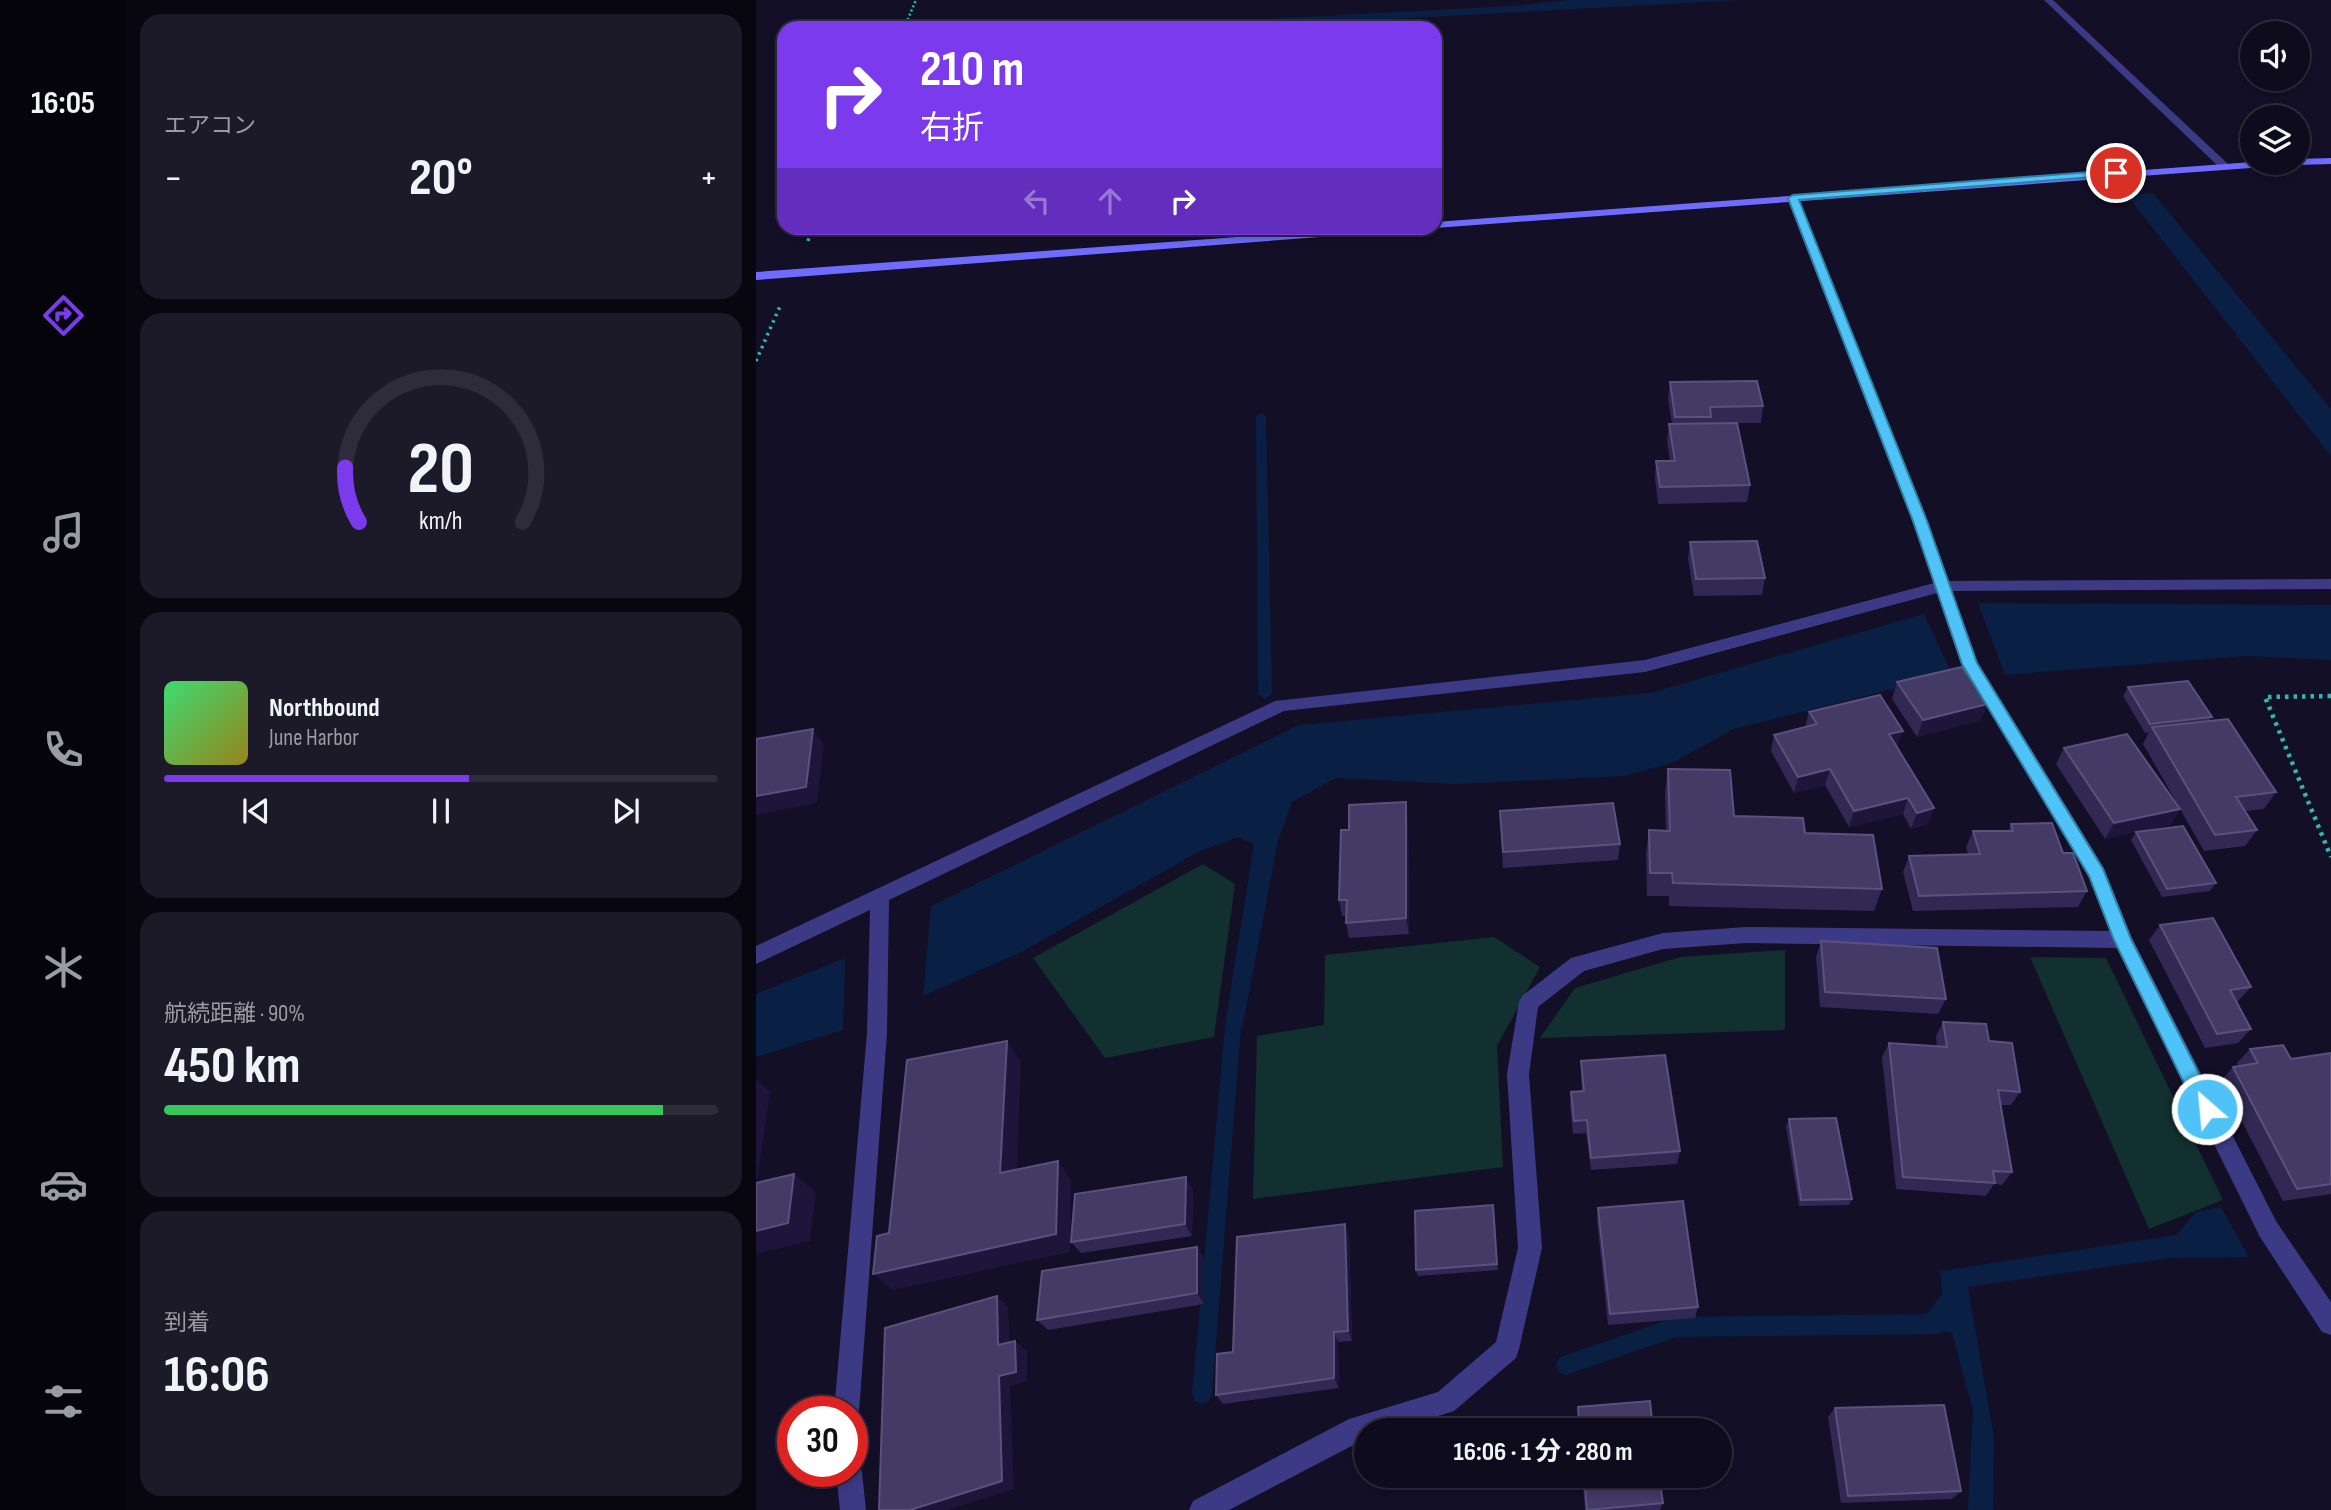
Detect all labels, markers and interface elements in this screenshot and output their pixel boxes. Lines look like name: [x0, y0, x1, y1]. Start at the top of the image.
map controls: [2240, 21, 2310, 175]
button: sound: [2240, 21, 2310, 91]
text: 210 m: [920, 41, 1024, 100]
icon: right: [805, 49, 896, 140]
text: 16:05: [31, 84, 95, 123]
button: layers: [2240, 105, 2310, 175]
text: 右折: [920, 109, 984, 148]
text: エアコン: [164, 112, 256, 140]
pin: [2086, 143, 2146, 203]
text: 20°: [409, 147, 473, 210]
icon: arrive: [2097, 154, 2135, 192]
text: −: [164, 156, 183, 201]
text: +: [699, 156, 718, 201]
icon: left: [1018, 182, 1056, 220]
icon: ahead: [1091, 182, 1129, 220]
icon: right: [1164, 182, 1202, 220]
icon: directions: [39, 291, 88, 340]
text: 20: [408, 426, 474, 514]
text: km/h: [419, 506, 463, 537]
icon: music: [39, 508, 88, 557]
text: Northbound: [269, 693, 380, 724]
text: June Harbor: [269, 724, 359, 752]
icon: phone: [39, 725, 88, 774]
icon: previous: [237, 792, 275, 830]
icon: pause: [422, 792, 460, 830]
icon: next: [607, 792, 645, 830]
icon: climate: [39, 943, 88, 992]
text: 航続距離 · 90%: [164, 1000, 305, 1028]
text: 450 km: [164, 1035, 300, 1098]
position arrow: [2170, 1072, 2244, 1146]
icon: car: [39, 1160, 88, 1209]
text: 到着: [164, 1309, 210, 1337]
text: 16:06: [164, 1344, 270, 1407]
icon: filters: [39, 1377, 88, 1426]
speed limit sign: 30: [777, 1396, 868, 1487]
text: 16:06 · 1 分 · 280 m: [1453, 1437, 1633, 1468]

